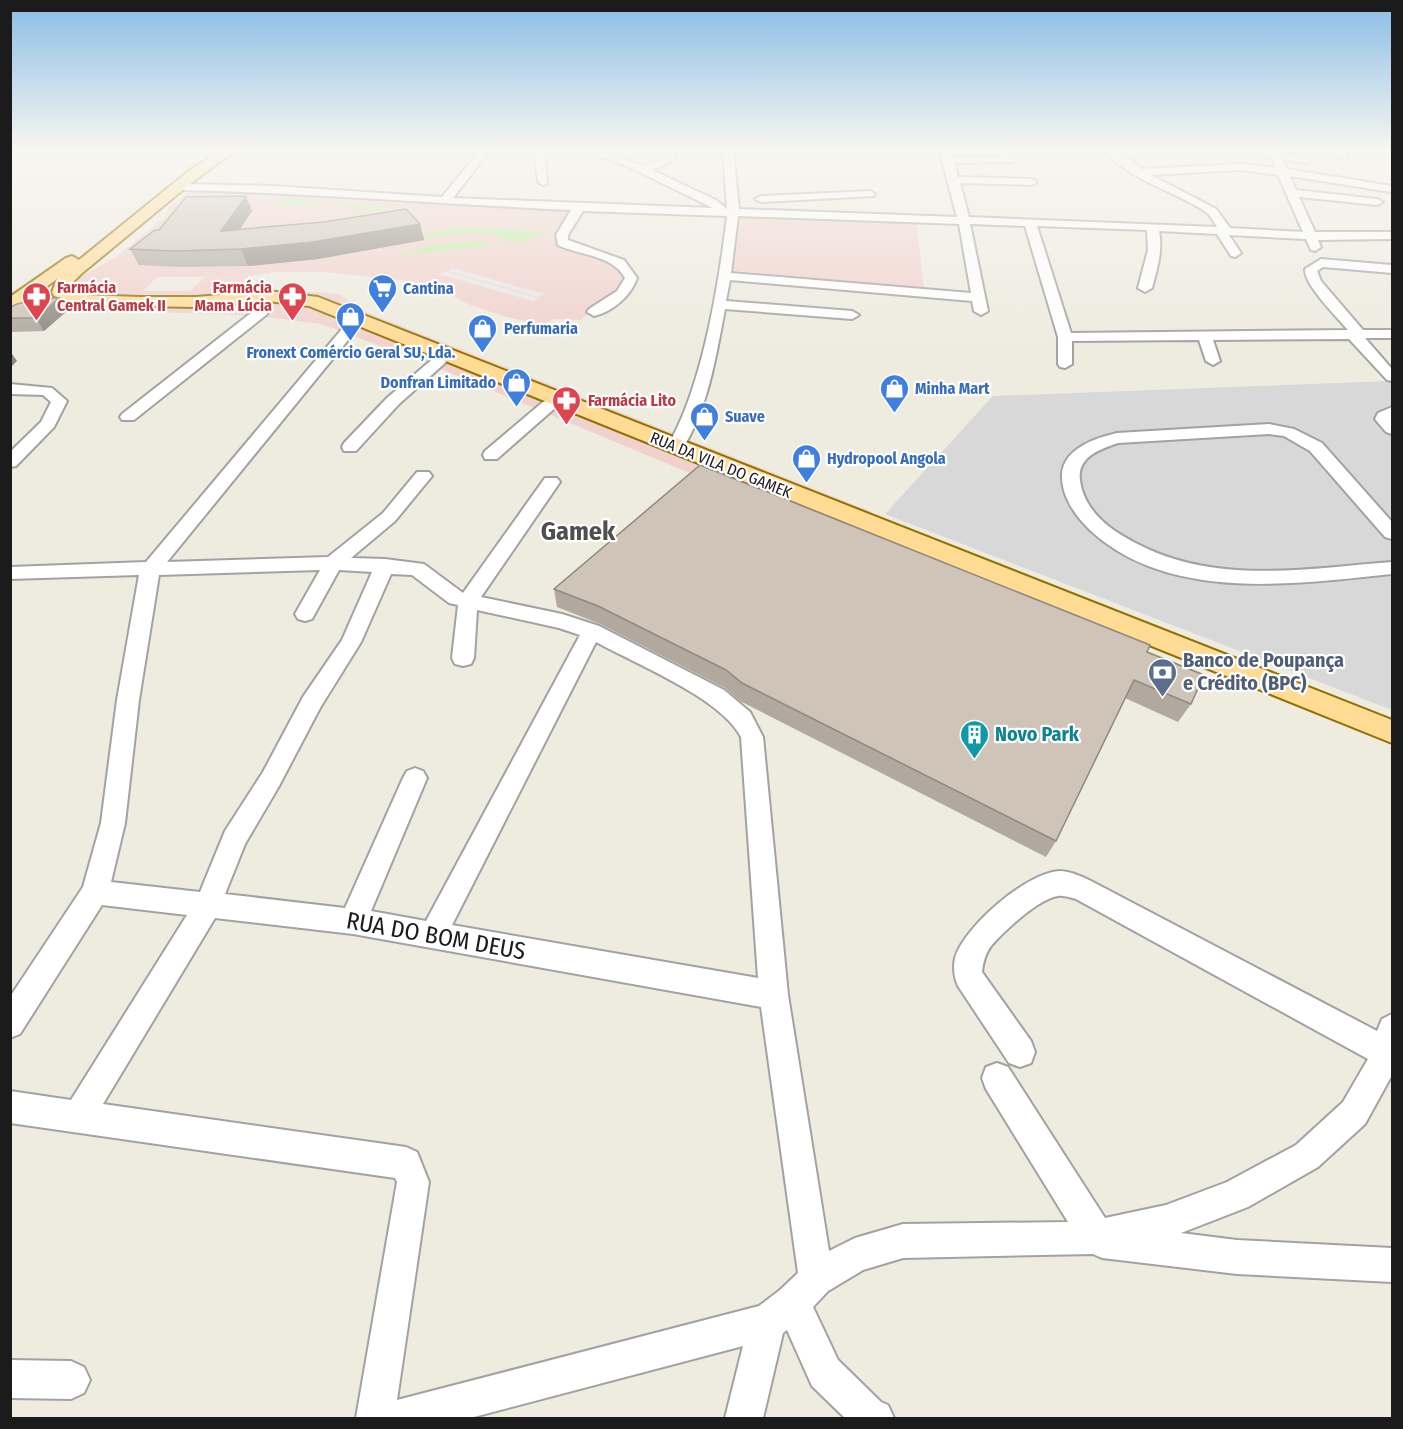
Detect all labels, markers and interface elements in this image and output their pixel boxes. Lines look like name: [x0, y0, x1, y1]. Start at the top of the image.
supermarket icon: Cantina: [366, 272, 398, 314]
place label: Farmácia Central Gamek II: [57, 278, 166, 315]
place label: Farmácia Mama Lúcia: [194, 278, 272, 315]
place label: Cantina: [403, 279, 454, 298]
pharmacy icon: Farmácia Central Gamek II: [20, 280, 52, 322]
pharmacy icon: Farmácia Mama Lúcia: [277, 280, 309, 322]
shop icon: Fronext Comércio Geral SU, Lda.: [335, 300, 367, 342]
shop icon: Perfumaria: [467, 312, 499, 354]
place label: Perfumaria: [504, 319, 578, 338]
place label: Fronext Comércio Geral SU, Lda.: [247, 343, 456, 362]
shop icon: Donfran Limitado: [501, 366, 533, 408]
shop icon: Minha Mart: [878, 372, 910, 414]
place label: Donfran Limitado: [381, 373, 496, 392]
place label: Minha Mart: [915, 379, 990, 398]
pharmacy icon: Farmácia Lito: [551, 384, 583, 426]
place label: Farmácia Lito: [588, 391, 676, 410]
shop icon: Suave: [688, 400, 720, 442]
place label: Suave: [725, 407, 765, 426]
street label: RUA DA VILA DO GAMEK: [647, 428, 795, 502]
shop icon: Hydropool Angola: [790, 442, 822, 484]
place label: Hydropool Angola: [827, 449, 946, 468]
district label: Gamek: [541, 516, 616, 547]
place label: Banco de Poupança e Crédito (BPC): [1183, 648, 1344, 695]
bank icon: Banco de Poupança e Crédito (BPC): [1146, 656, 1178, 698]
building icon: Novo Park: [958, 718, 990, 760]
place label: Novo Park: [995, 722, 1080, 746]
street label: RUA DO BOM DEUS: [344, 906, 528, 966]

